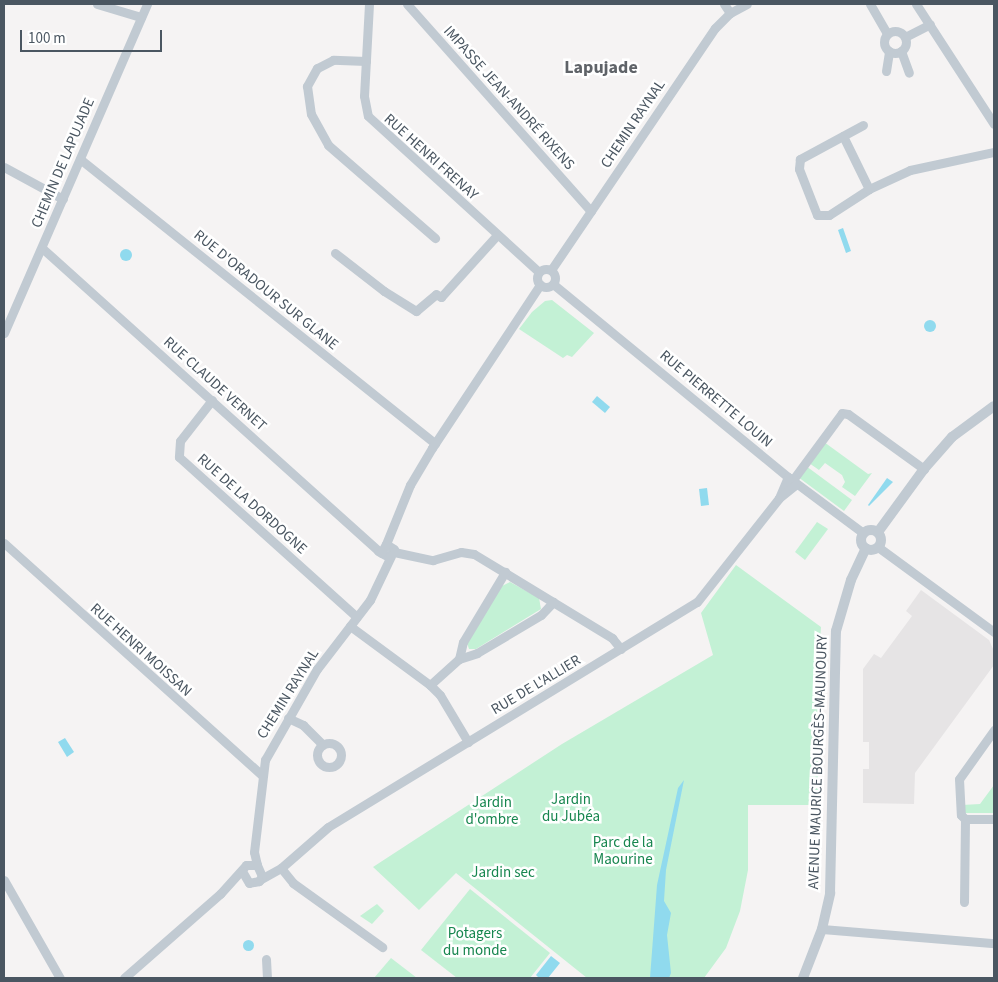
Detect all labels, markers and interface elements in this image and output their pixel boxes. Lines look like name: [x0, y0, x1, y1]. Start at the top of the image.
scale bar: [22, 20, 165, 52]
street label: IMPASSE JEAN-ANDRÉ RIXENS: [440, 22, 578, 174]
text: 100 m: [28, 28, 66, 49]
district label: Lapujade: [564, 57, 638, 79]
street label: CHEMIN RAYNAL: [597, 76, 669, 172]
street label: CHEMIN DE LAPUJADE: [27, 95, 99, 231]
street label: RUE HENRI FRENAY: [380, 110, 482, 204]
street label: RUE D'ORADOUR SUR GLANE: [190, 226, 342, 354]
street label: RUE CLAUDE VERNET: [160, 333, 270, 435]
street label: RUE PIERRETTE LOUIN: [656, 347, 776, 451]
street label: RUE DE LA DORDOGNE: [193, 450, 311, 558]
street label: RUE HENRI MOISSAN: [87, 600, 195, 700]
street label: AVENUE MAURICE BOURGÈS-MAUNOURY: [805, 634, 831, 890]
street label: CHEMIN RAYNAL: [253, 646, 323, 742]
street label: RUE DE L'ALLIER: [488, 651, 584, 719]
park label: Jardin du Jubéa: [542, 790, 600, 825]
park label: Jardin d'ombre: [466, 793, 518, 828]
park label: Parc de la Maourine: [593, 833, 653, 868]
park label: Jardin sec: [471, 864, 535, 882]
park label: Potagers du monde: [443, 924, 507, 959]

